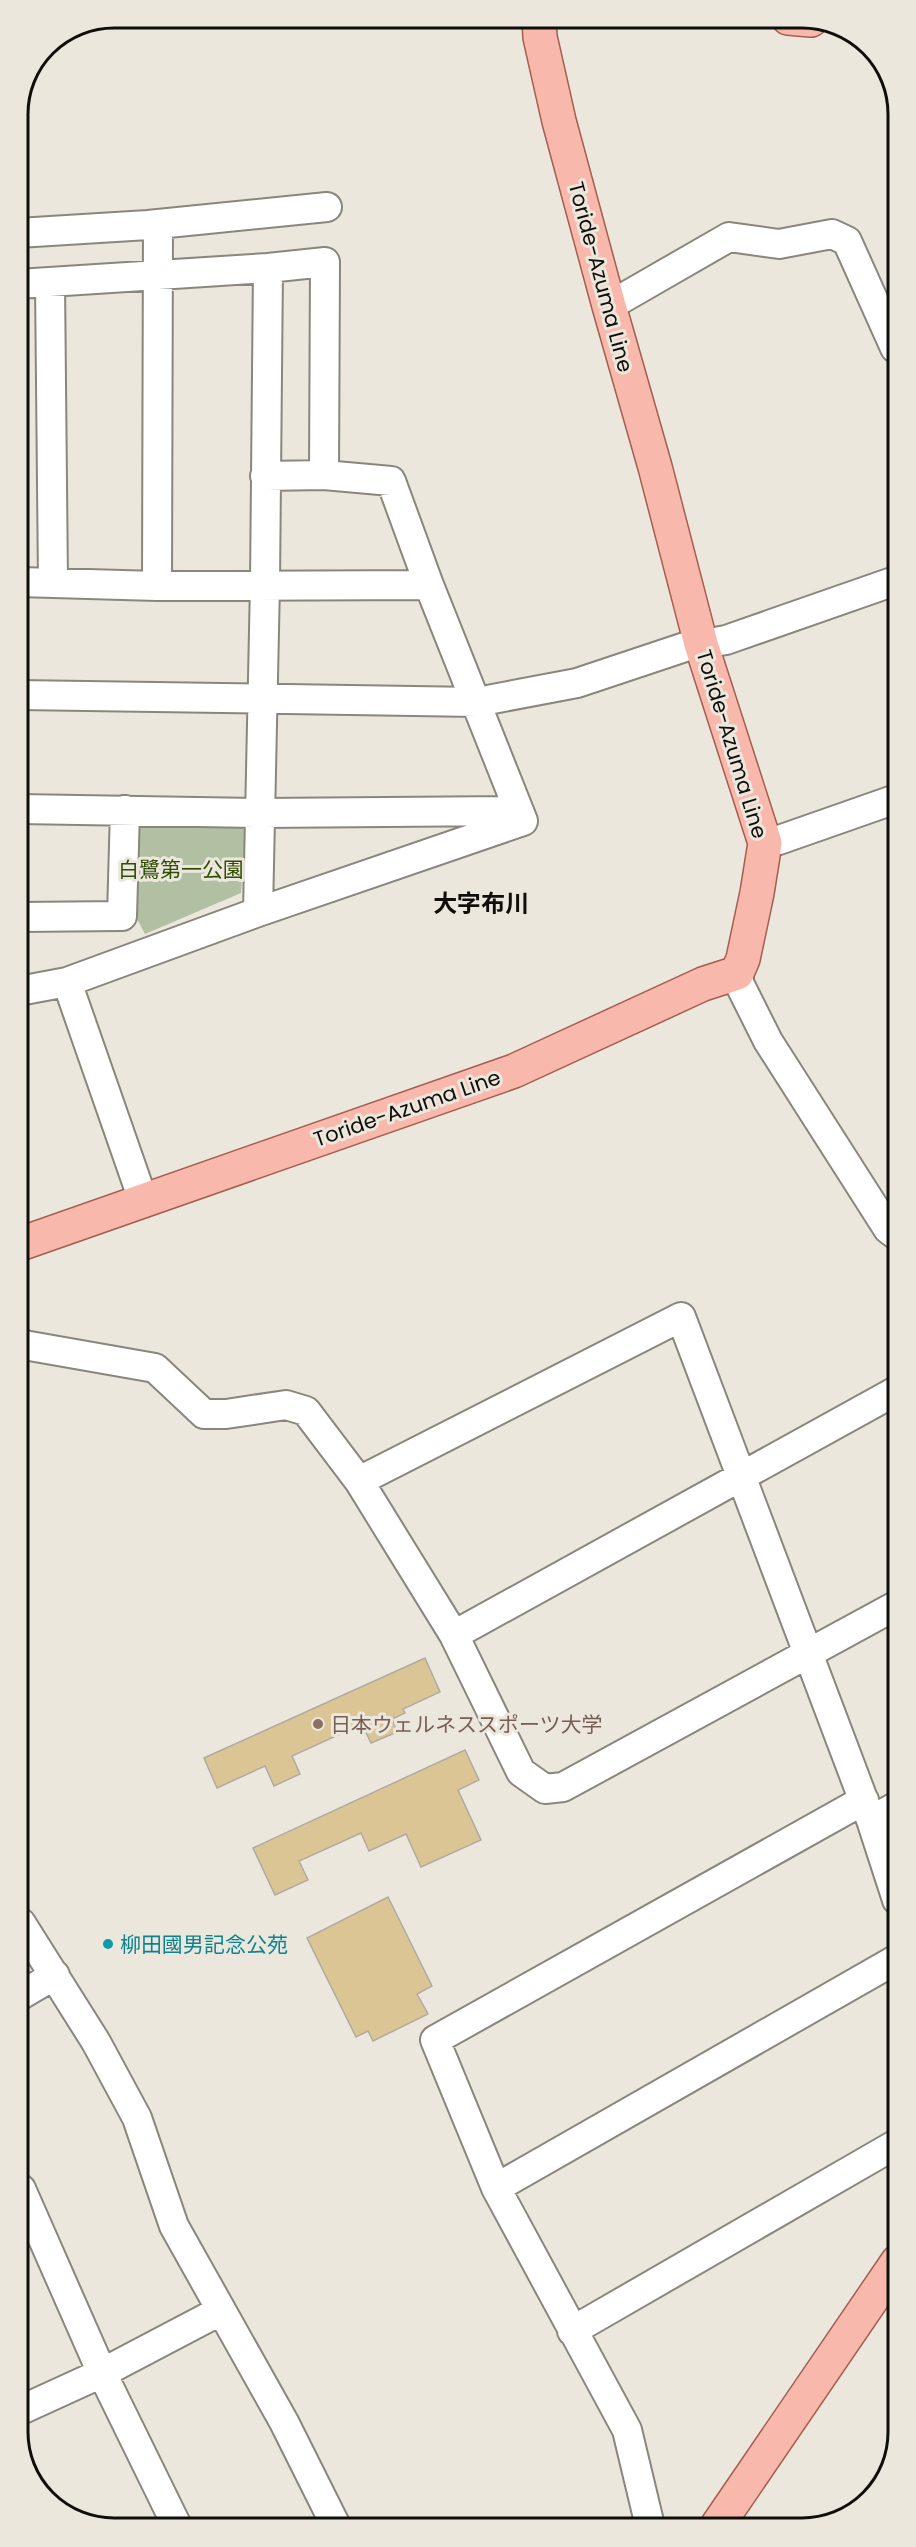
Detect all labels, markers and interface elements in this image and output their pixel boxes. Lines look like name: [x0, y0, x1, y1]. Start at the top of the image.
street label: Toride-Azuma Line: [562, 179, 640, 375]
street label: Toride-Azuma Line: [689, 646, 775, 842]
park label: 白鷺第一公園: [118, 855, 244, 884]
district label: 大字布川: [433, 887, 529, 920]
street label: Toride-Azuma Line: [310, 1062, 504, 1154]
place label: 日本ウェルネススポーツ大学: [330, 1710, 603, 1739]
marker: 日本ウェルネススポーツ大学: [311, 1717, 325, 1731]
place label: 柳田國男記念公苑: [120, 1930, 288, 1959]
marker: 柳田國男記念公苑: [101, 1937, 115, 1951]

